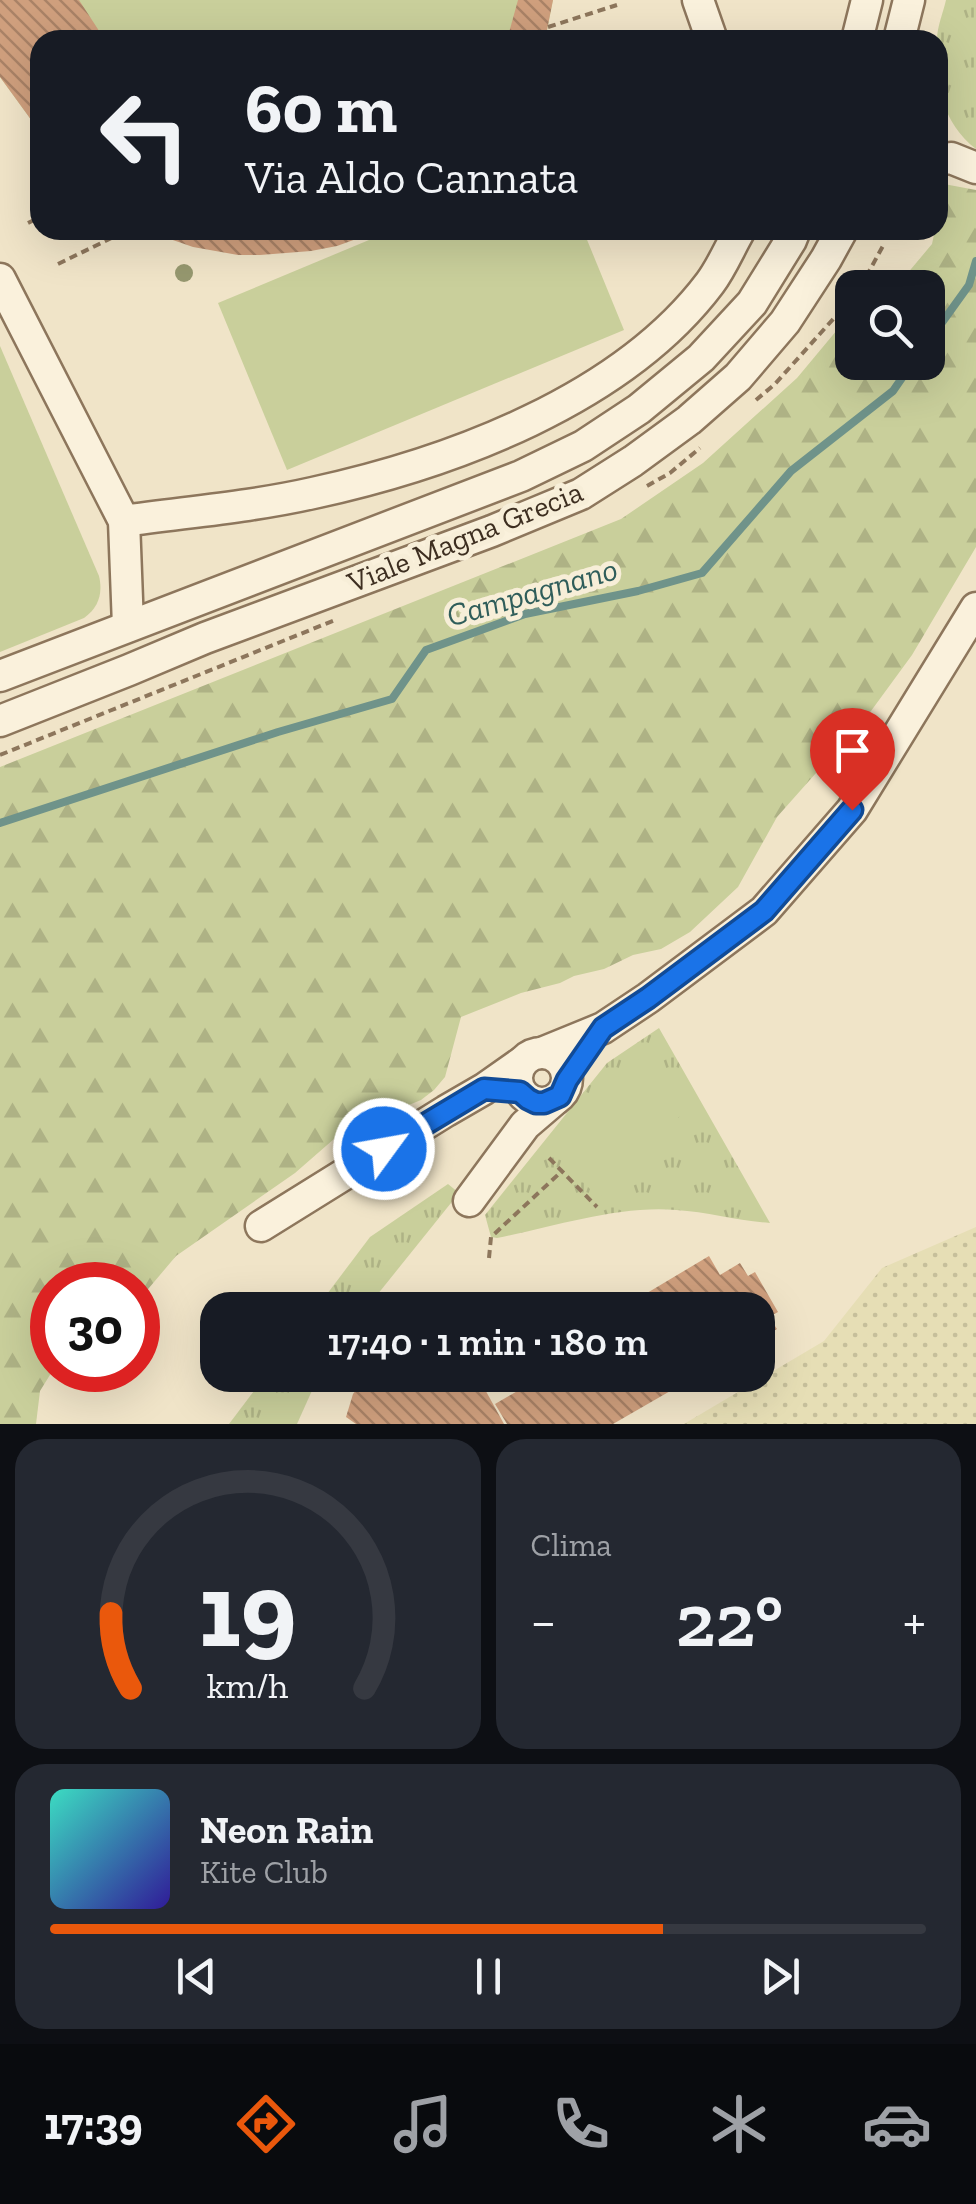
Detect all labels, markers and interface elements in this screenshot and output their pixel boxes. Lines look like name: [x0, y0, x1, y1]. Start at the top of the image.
text: 60 m: [245, 66, 397, 150]
icon: left: [80, 70, 210, 200]
text: Via Aldo Cannata: [245, 151, 578, 205]
map controls: [835, 270, 945, 380]
button: search: [835, 270, 945, 380]
street label: Viale Magna Grecia: [341, 473, 588, 601]
water label: Campagnano: [442, 550, 622, 634]
pin: [810, 708, 895, 811]
icon: arrive: [825, 723, 880, 778]
position arrow: [332, 1097, 436, 1201]
speed limit sign: 30: [30, 1262, 160, 1392]
text: 17:40 · 1 min · 180 m: [327, 1319, 648, 1365]
text: Clima: [531, 1526, 612, 1564]
text: 19: [199, 1548, 297, 1673]
text: 22°: [676, 1575, 783, 1665]
text: −: [531, 1588, 556, 1654]
text: +: [903, 1588, 926, 1654]
text: km/h: [207, 1664, 289, 1707]
text: Neon Rain: [200, 1807, 373, 1853]
text: Kite Club: [200, 1853, 328, 1891]
icon: previous: [169, 1949, 224, 2004]
icon: pause: [461, 1949, 516, 2004]
icon: next: [753, 1949, 808, 2004]
icon: directions: [231, 2089, 301, 2159]
icon: music: [388, 2089, 458, 2159]
icon: phone: [546, 2089, 616, 2159]
icon: climate: [704, 2089, 774, 2159]
icon: car: [862, 2089, 932, 2159]
text: 17:39: [44, 2097, 143, 2151]

